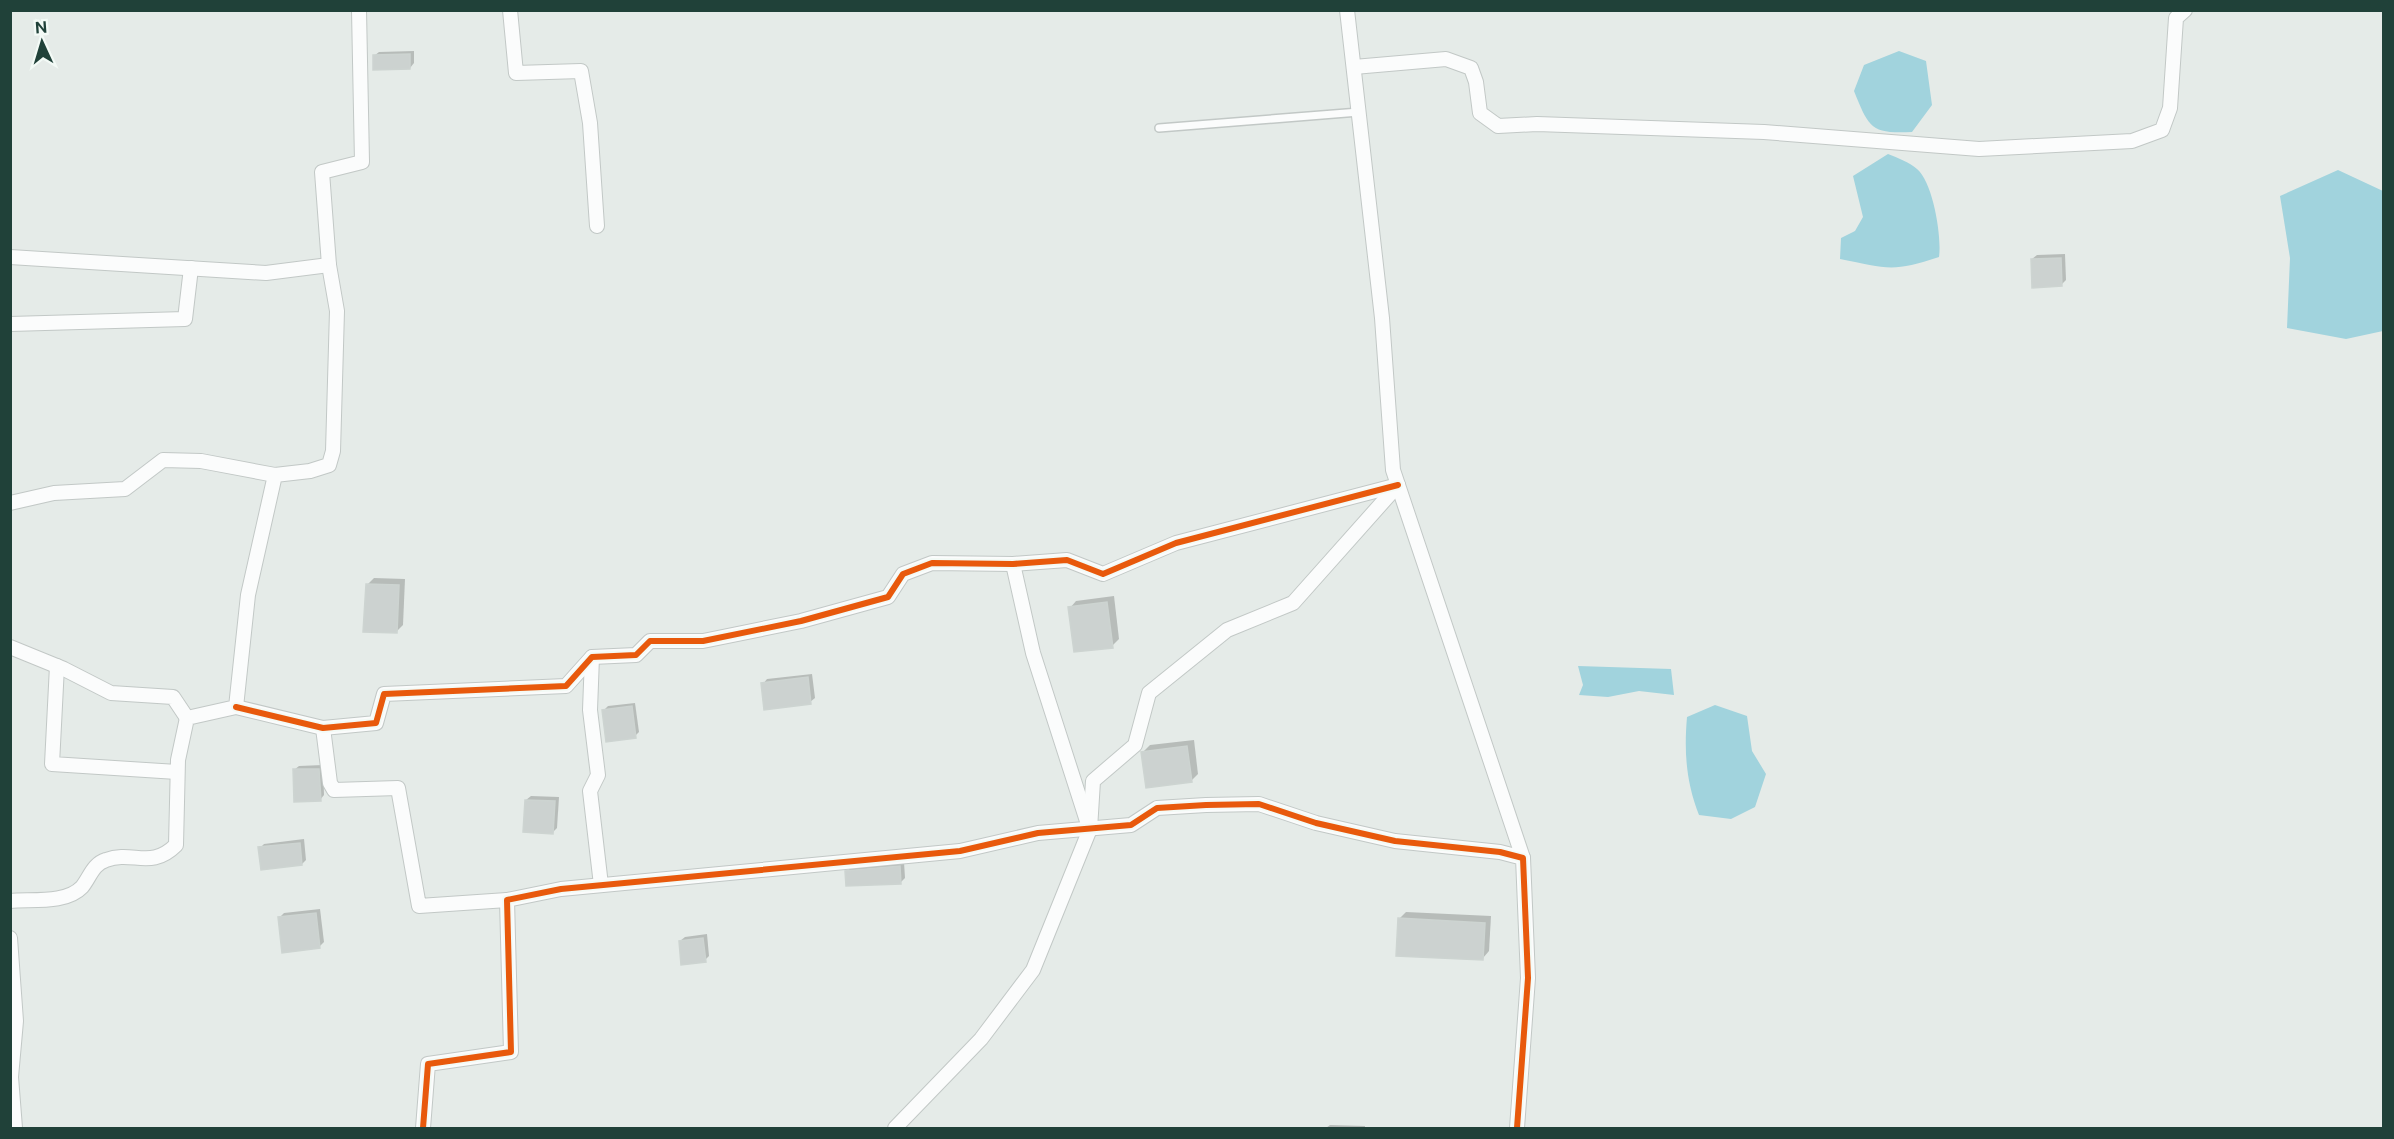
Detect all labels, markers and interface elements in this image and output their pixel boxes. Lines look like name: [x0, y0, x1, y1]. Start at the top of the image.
north arrow: [12, 12, 72, 72]
text: N: [34, 18, 48, 37]

